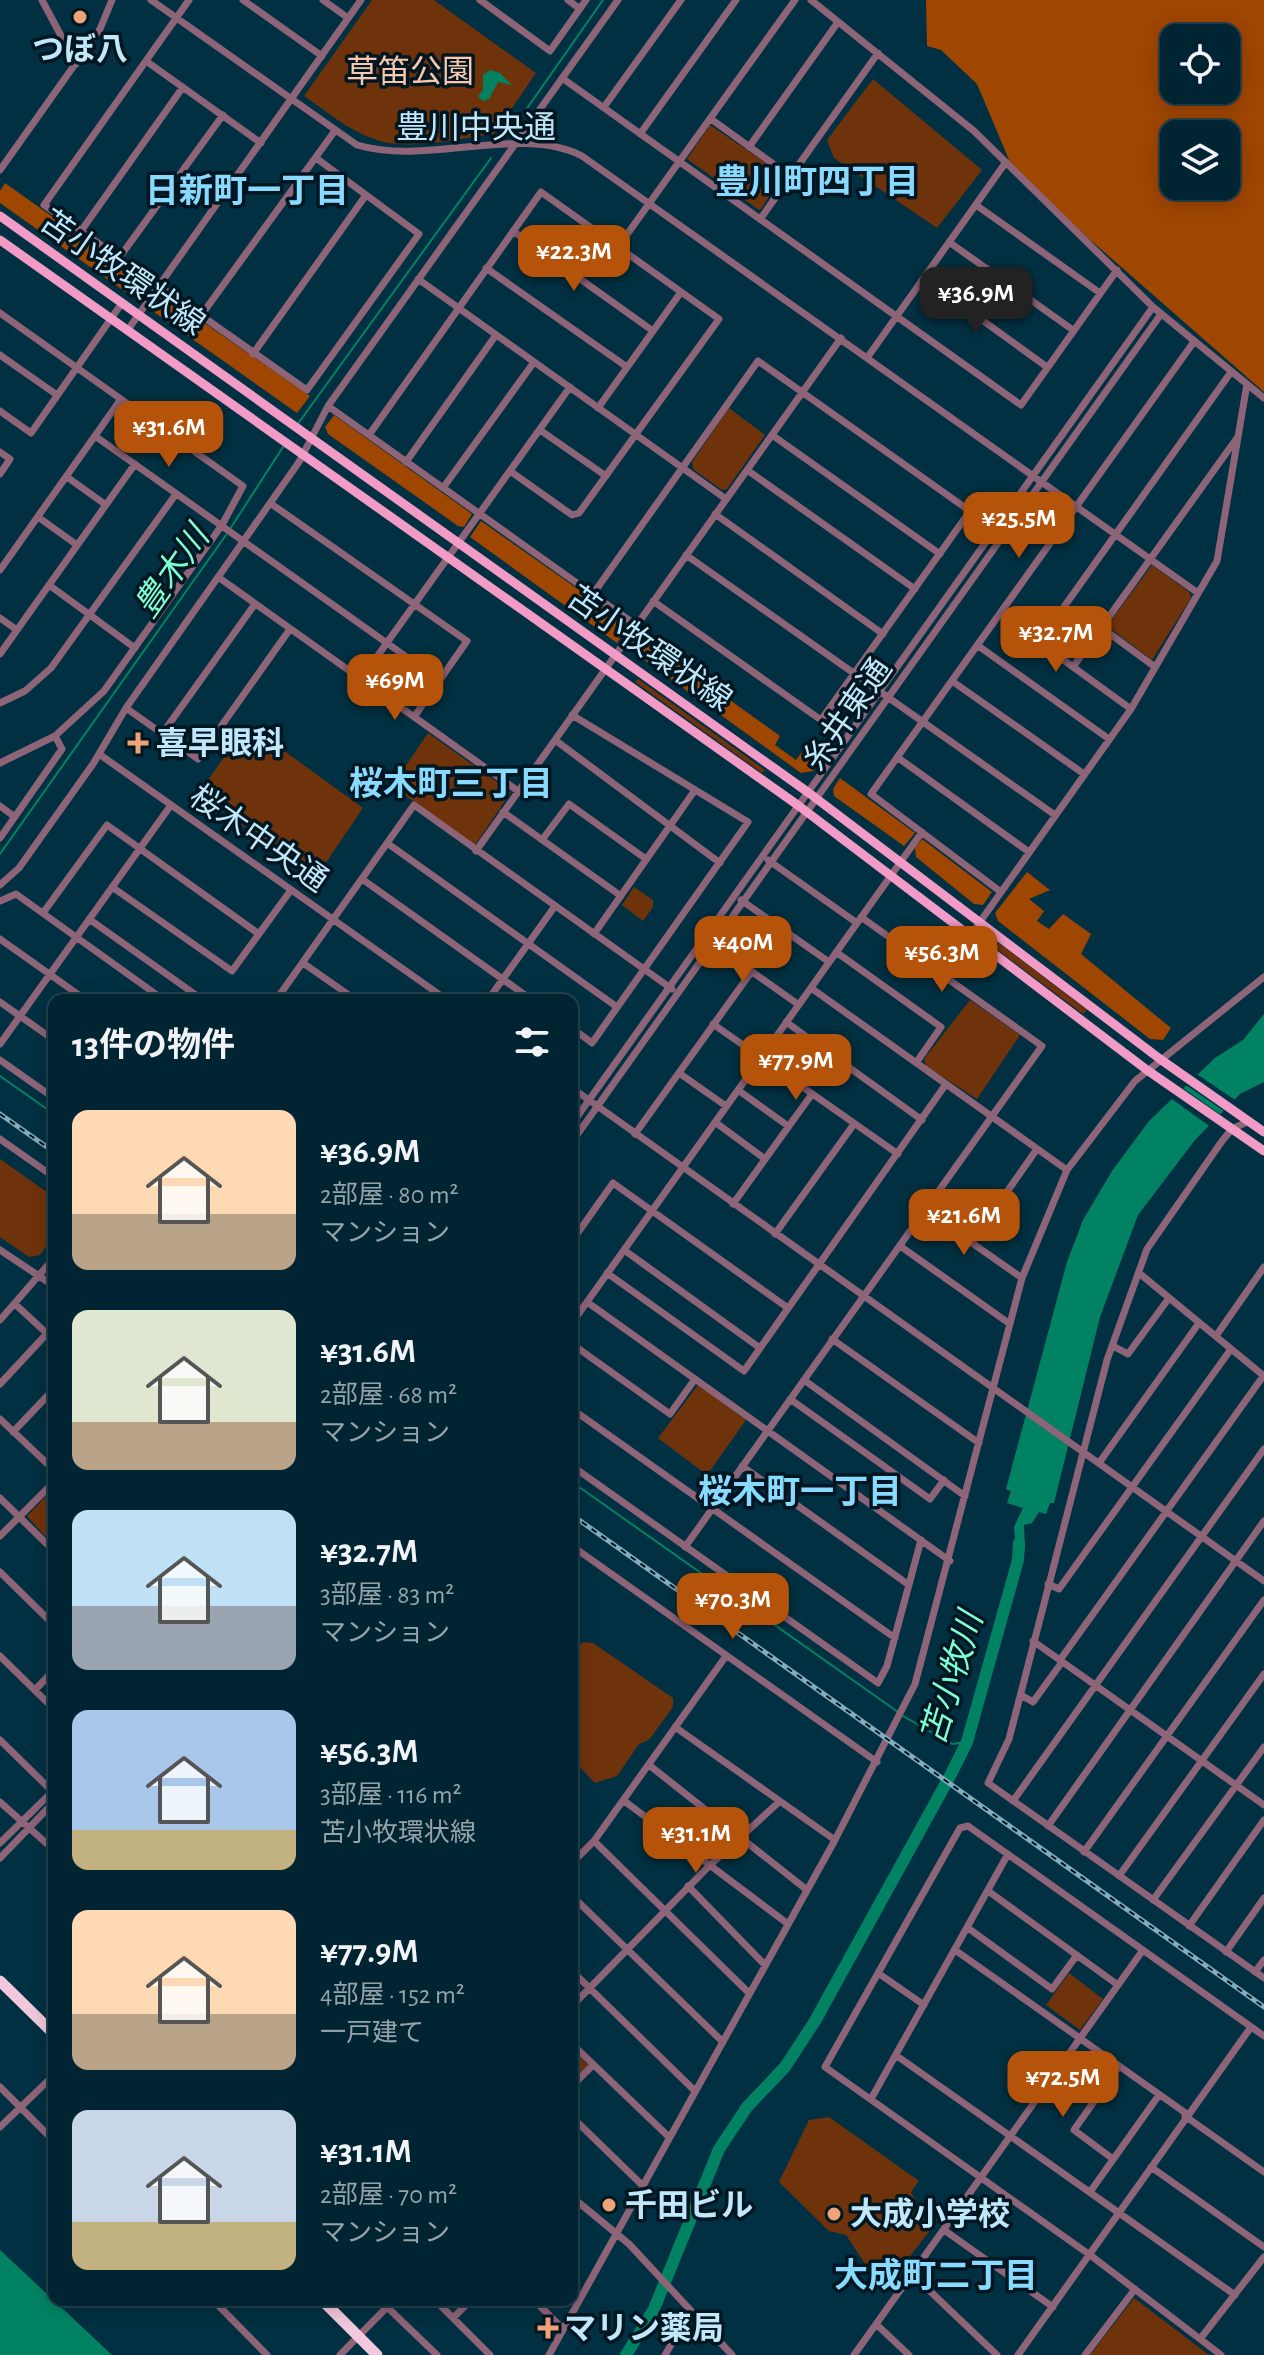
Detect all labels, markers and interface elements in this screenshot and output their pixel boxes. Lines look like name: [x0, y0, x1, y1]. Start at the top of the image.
marker: つぼ八: [71, 8, 89, 26]
map controls: [1160, 24, 1240, 200]
button: locate: [1160, 24, 1240, 104]
place label: つぼ八: [32, 32, 128, 66]
park label: 草笛公園: [346, 55, 474, 88]
street label: 豊川中央通: [396, 110, 556, 144]
button: layers: [1160, 120, 1240, 200]
district label: 豊川町四丁目: [715, 164, 919, 200]
district label: 日新町一丁目: [145, 173, 349, 209]
street label: 苫小牧環状線: [35, 203, 211, 341]
pin: ¥22.3M: [509, 225, 639, 293]
text: ¥22.3M: [536, 238, 612, 264]
pin: ¥36.9M: [911, 267, 1041, 335]
text: ¥36.9M: [938, 280, 1014, 306]
pin: ¥31.6M: [104, 401, 234, 469]
text: ¥31.6M: [132, 414, 206, 440]
pin: ¥25.5M: [954, 492, 1084, 560]
text: ¥25.5M: [981, 505, 1057, 531]
water label: 豊木川: [128, 517, 218, 624]
street label: 苫小牧環状線: [562, 579, 738, 717]
pin: ¥32.7M: [991, 606, 1121, 674]
text: ¥32.7M: [1018, 619, 1094, 645]
street label: 糸井東通: [797, 652, 898, 776]
pin: ¥69M: [348, 654, 442, 722]
text: ¥69M: [365, 667, 425, 693]
place label: 喜早眼科: [156, 726, 284, 760]
marker: 喜早眼科: [127, 732, 149, 754]
district label: 桜木町三丁目: [349, 766, 553, 802]
street label: 桜木中央通: [184, 779, 334, 898]
pin: ¥40M: [696, 916, 790, 984]
pin: ¥56.3M: [877, 926, 1007, 994]
text: ¥40M: [712, 929, 774, 955]
text: ¥56.3M: [904, 939, 980, 965]
icon: filters: [510, 1020, 554, 1064]
text: 13件の物件: [72, 1029, 235, 1063]
pin: ¥77.9M: [731, 1034, 861, 1102]
text: ¥77.9M: [758, 1047, 834, 1073]
text: ¥36.9M: [320, 1135, 420, 1169]
icon: home: [136, 1142, 232, 1238]
text: 2部屋 · 80 m²: [320, 1182, 459, 1208]
pin: ¥21.6M: [899, 1189, 1029, 1257]
text: ¥21.6M: [927, 1202, 1001, 1228]
text: マンション: [320, 1220, 450, 1246]
text: ¥31.6M: [320, 1335, 416, 1369]
icon: home: [136, 1342, 232, 1438]
text: 2部屋 · 68 m²: [320, 1382, 457, 1408]
text: マンション: [320, 1420, 450, 1446]
district label: 桜木町一丁目: [698, 1474, 902, 1510]
text: ¥32.7M: [320, 1535, 418, 1569]
icon: home: [136, 1542, 232, 1638]
pin: ¥70.3M: [668, 1573, 798, 1641]
text: 3部屋 · 83 m²: [320, 1582, 454, 1608]
text: ¥70.3M: [695, 1586, 771, 1612]
water label: 苫小牧川: [915, 1605, 990, 1749]
text: マンション: [320, 1620, 450, 1646]
text: ¥56.3M: [320, 1735, 419, 1769]
icon: home: [136, 1742, 232, 1838]
text: 3部屋 · 116 m²: [320, 1782, 462, 1808]
pin: ¥31.1M: [631, 1807, 761, 1875]
text: 苫小牧環状線: [320, 1820, 476, 1846]
text: ¥31.1M: [661, 1820, 731, 1846]
text: ¥77.9M: [320, 1935, 419, 1969]
icon: home: [136, 1942, 232, 2038]
text: 4部屋 · 152 m²: [320, 1982, 465, 2008]
text: 一戸建て: [320, 2020, 424, 2046]
pin: ¥72.5M: [998, 2051, 1128, 2119]
text: ¥72.5M: [1025, 2064, 1101, 2090]
text: ¥31.1M: [320, 2135, 412, 2169]
icon: home: [136, 2142, 232, 2238]
text: 2部屋 · 70 m²: [320, 2182, 457, 2208]
place label: 千田ビル: [625, 2188, 753, 2222]
marker: 千田ビル: [600, 2196, 618, 2214]
place label: 大成小学校: [850, 2197, 1010, 2231]
marker: 大成小学校: [825, 2205, 843, 2223]
text: マンション: [320, 2220, 450, 2246]
district label: 大成町二丁目: [834, 2257, 1038, 2294]
place label: マリン薬局: [564, 2311, 724, 2345]
marker: マリン薬局: [539, 2319, 557, 2337]

